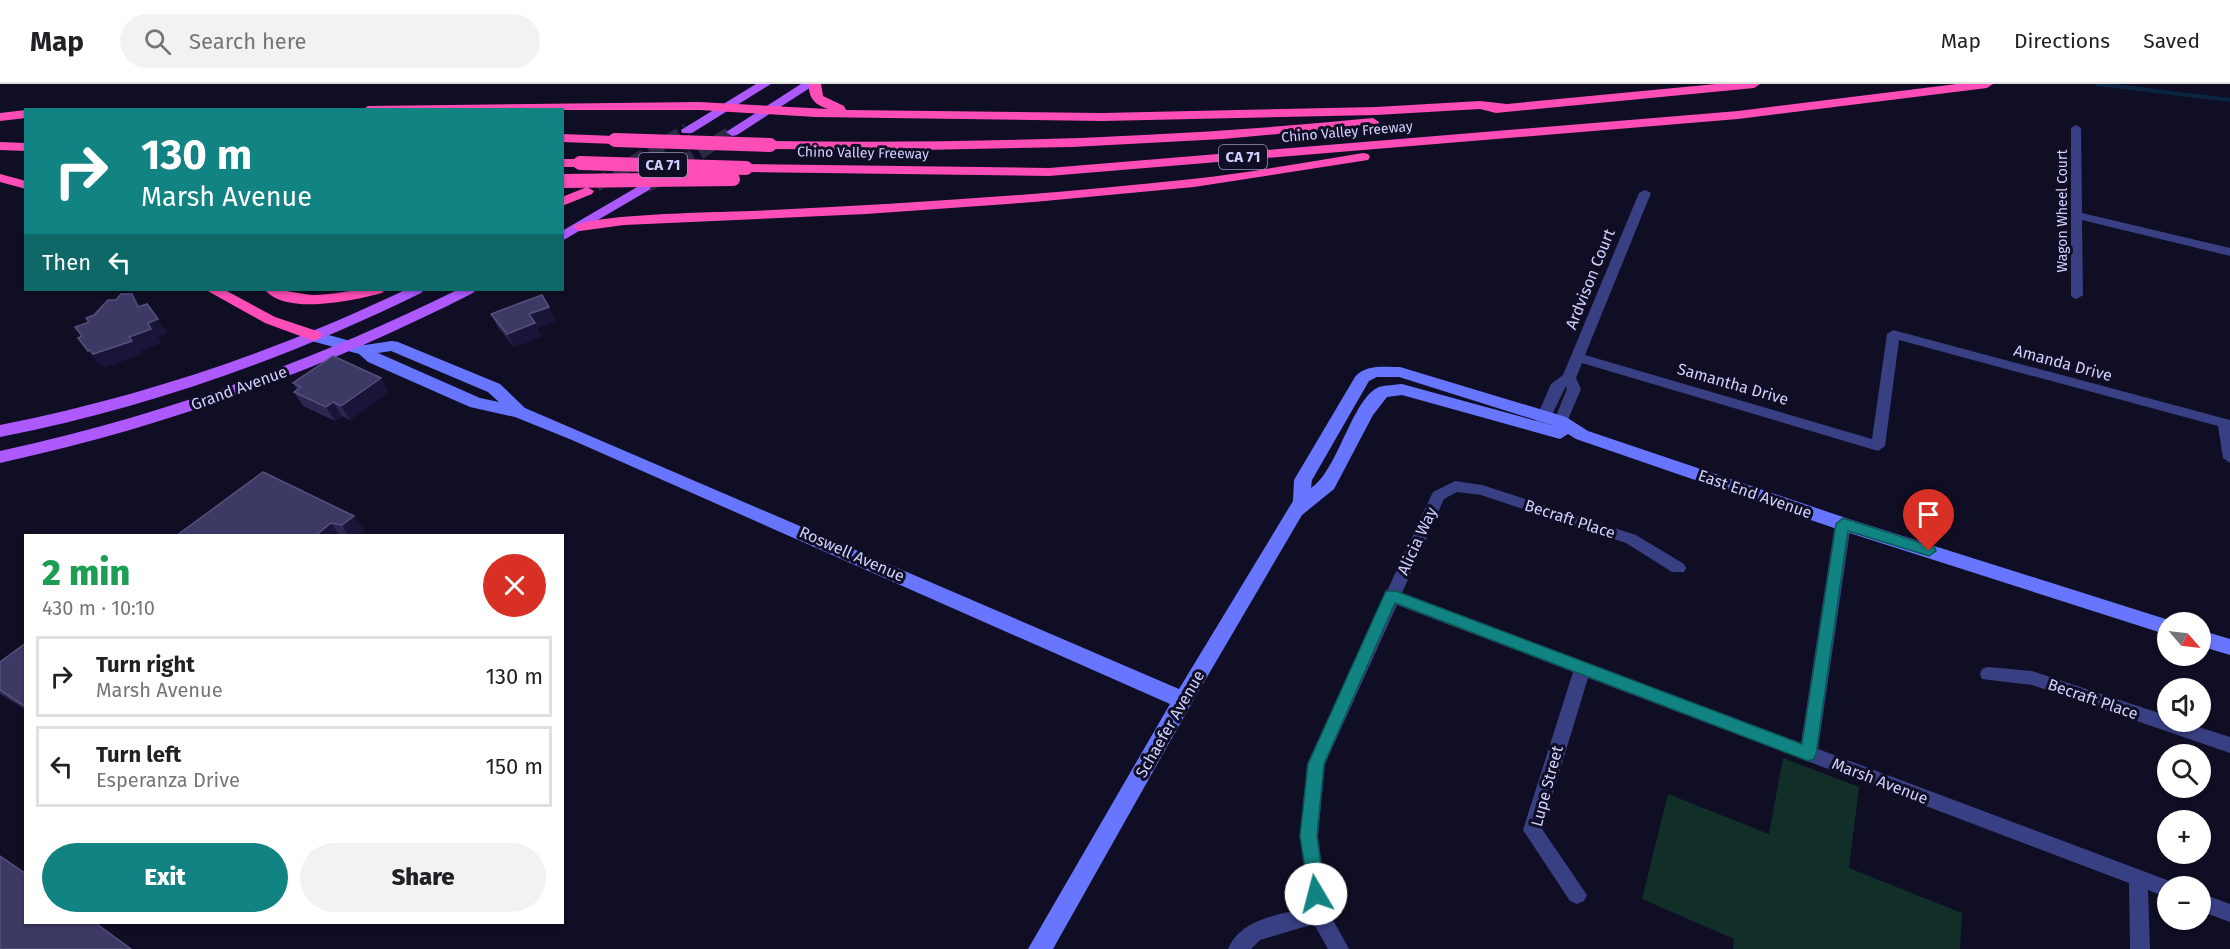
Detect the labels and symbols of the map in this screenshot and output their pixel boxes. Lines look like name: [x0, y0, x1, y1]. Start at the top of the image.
street label: Chino Valley Freeway: [1281, 118, 1413, 146]
street label: Chino Valley Freeway: [797, 143, 929, 163]
road number: CA 71: [1219, 145, 1267, 169]
street label: Wagon Wheel Court: [2054, 149, 2071, 272]
road number: CA 71: [639, 153, 687, 177]
street label: Ardvison Court: [1561, 226, 1619, 332]
street label: Amanda Drive: [2012, 341, 2114, 385]
street label: Samantha Drive: [1675, 359, 1791, 409]
street label: Grand Avenue: [188, 362, 290, 414]
street label: East End Avenue: [1696, 466, 1814, 522]
pin: [1903, 489, 1954, 551]
street label: Becraft Place: [1522, 495, 1618, 543]
street label: Alicia Way: [1393, 504, 1441, 578]
street label: Roswell Avenue: [796, 522, 908, 586]
north arrow: [2157, 612, 2211, 666]
street label: Schaefer Avenue: [1132, 667, 1208, 781]
street label: Becraft Place: [2045, 675, 2141, 723]
street label: Lupe Street: [1527, 743, 1567, 829]
street label: Marsh Avenue: [1829, 754, 1931, 808]
position arrow: [1284, 862, 1348, 926]

